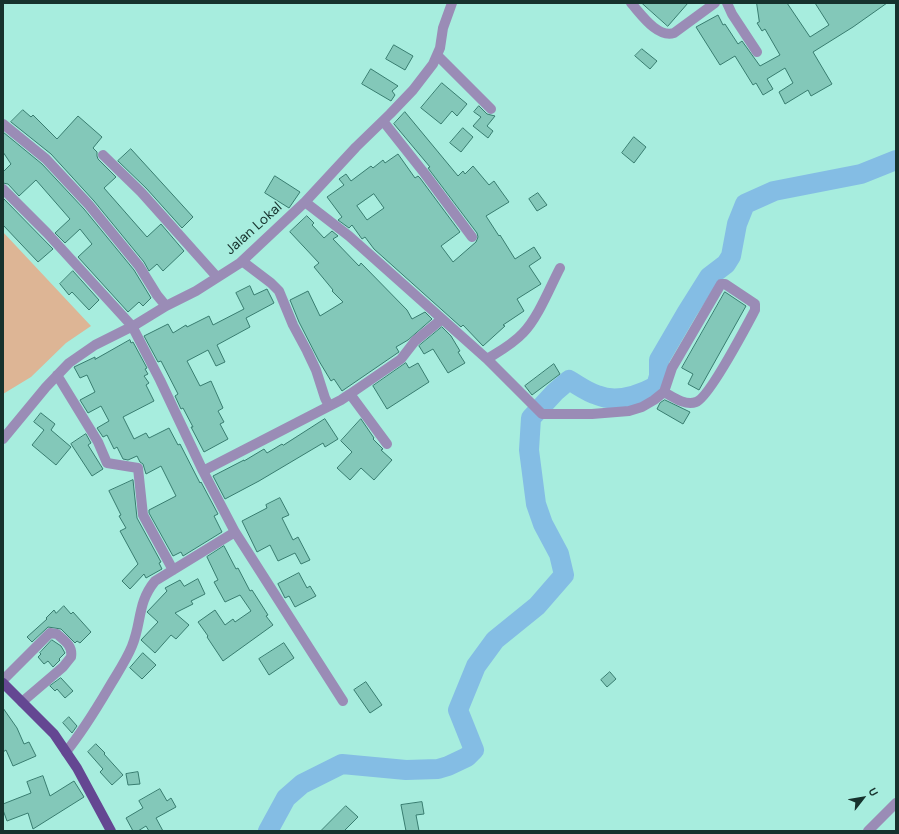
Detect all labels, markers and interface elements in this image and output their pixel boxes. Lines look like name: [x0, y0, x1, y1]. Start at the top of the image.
street label: Jalan Lokal: [222, 199, 286, 259]
north arrow: [843, 778, 883, 818]
text: U: [865, 785, 881, 799]

